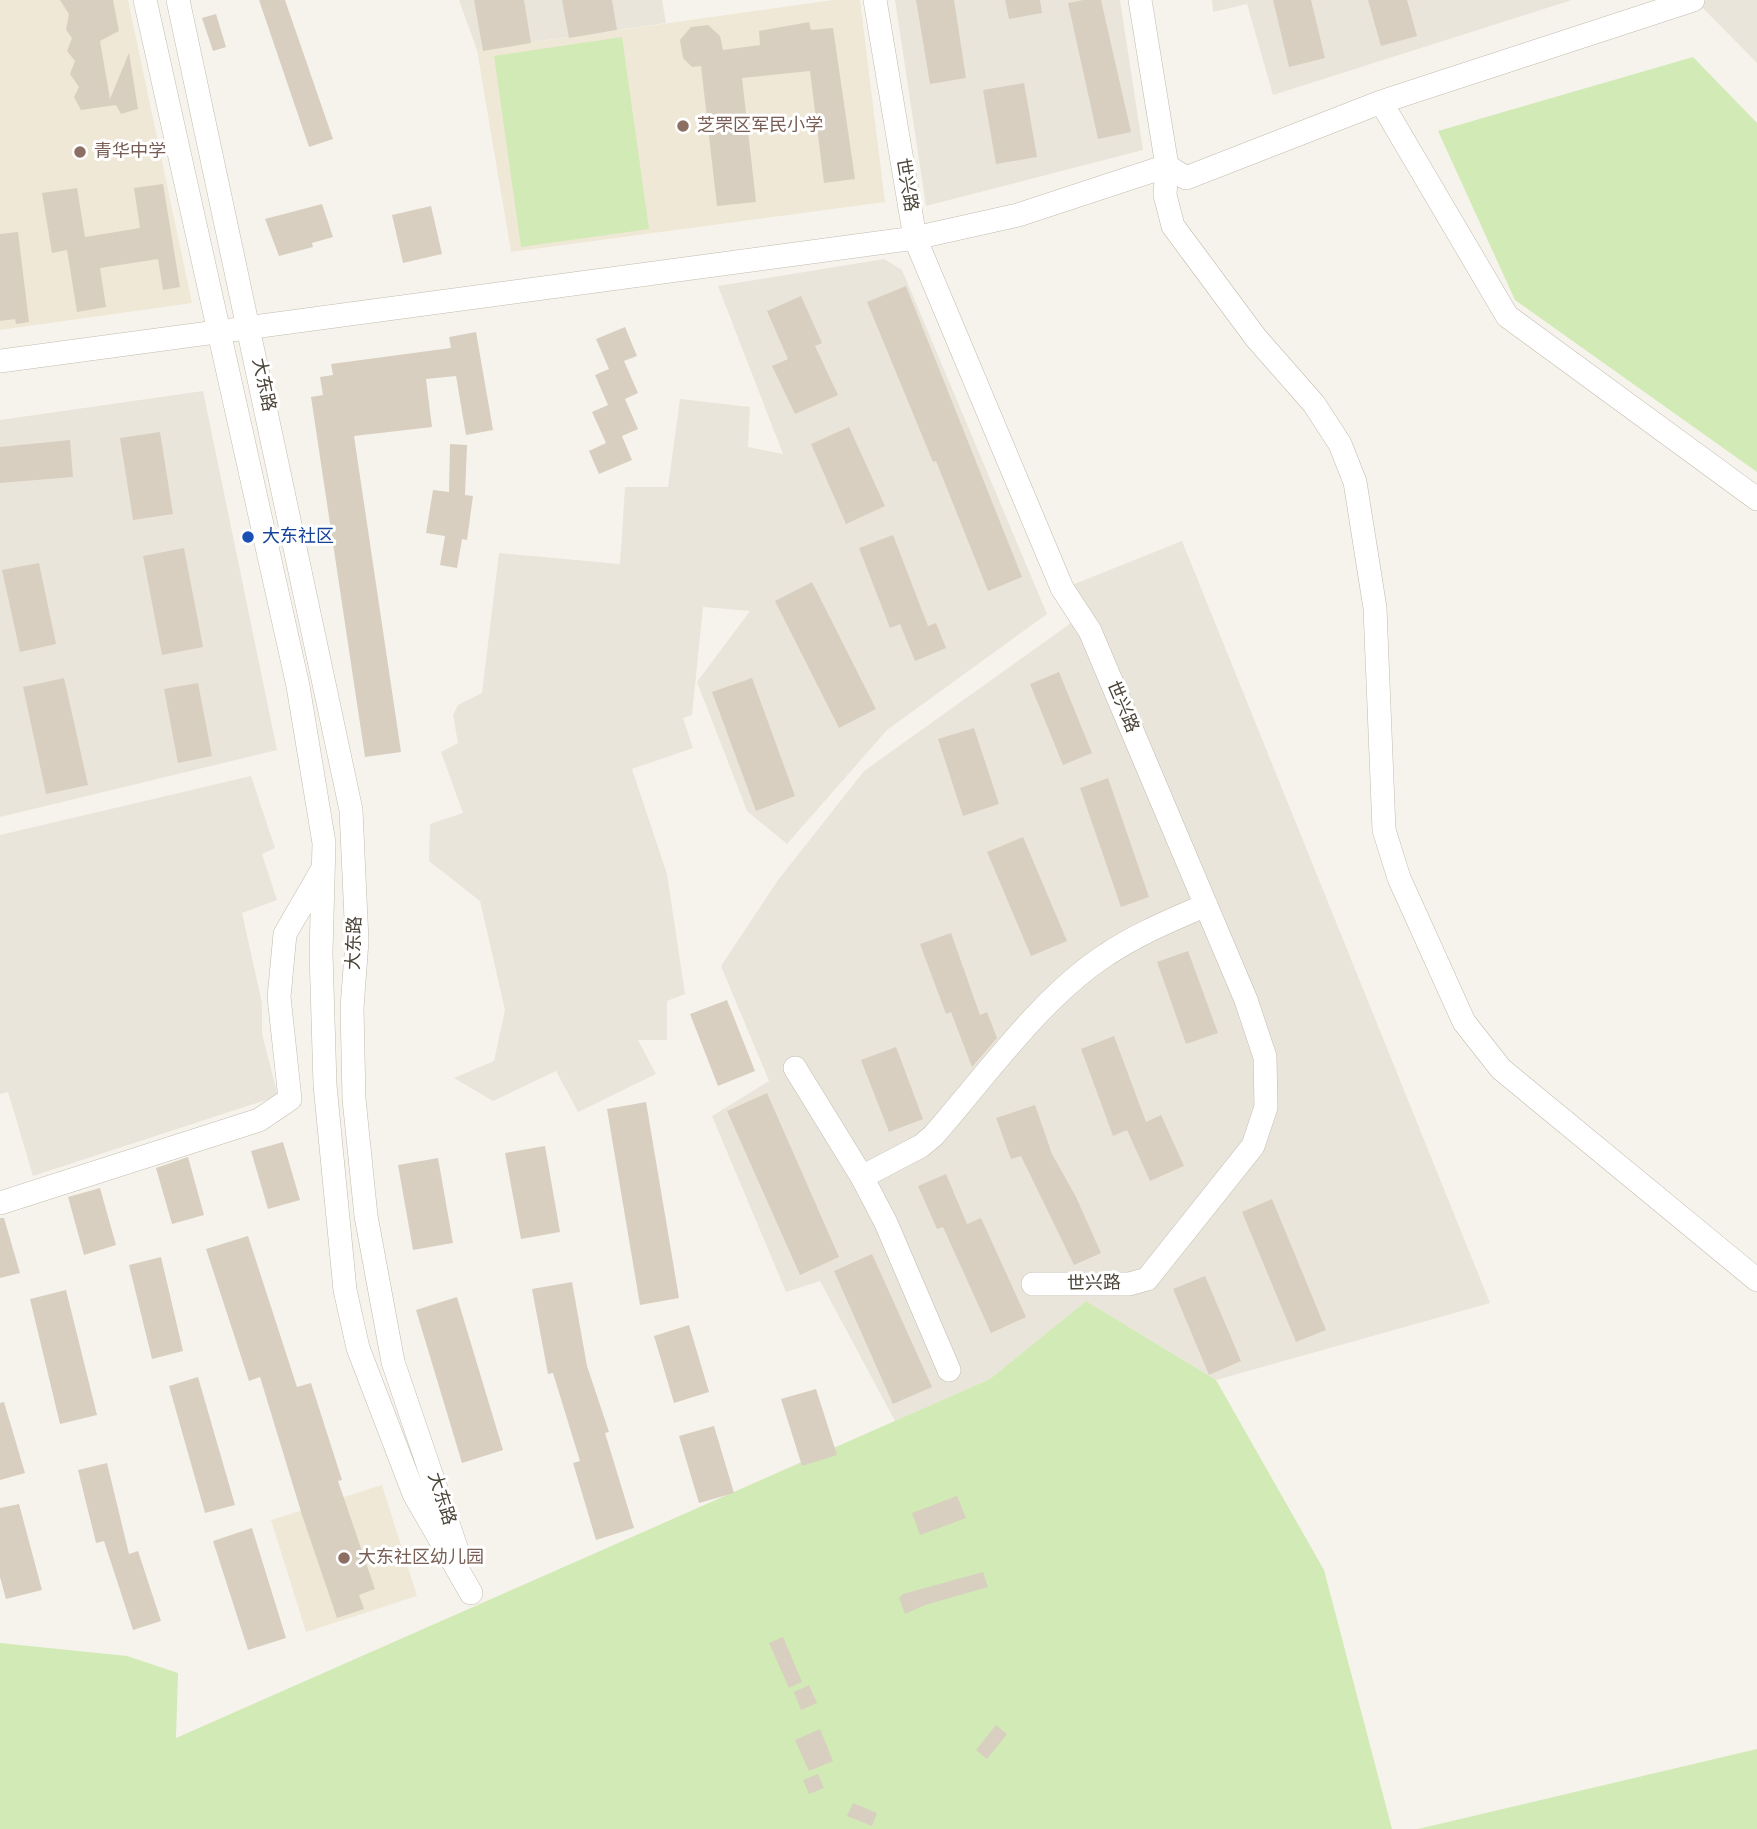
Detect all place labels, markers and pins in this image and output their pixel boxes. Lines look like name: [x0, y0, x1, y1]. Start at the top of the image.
place label: 芝罘区军民小学: [697, 115, 823, 137]
marker: 芝罘区军民小学: [675, 118, 691, 134]
place label: 青华中学: [94, 141, 166, 163]
marker: 青华中学: [72, 144, 88, 160]
place label: 大东社区: [262, 526, 334, 548]
marker: 大东社区: [240, 529, 256, 545]
place label: 大东社区幼儿园: [358, 1547, 484, 1569]
marker: 大东社区幼儿园: [336, 1550, 352, 1566]

